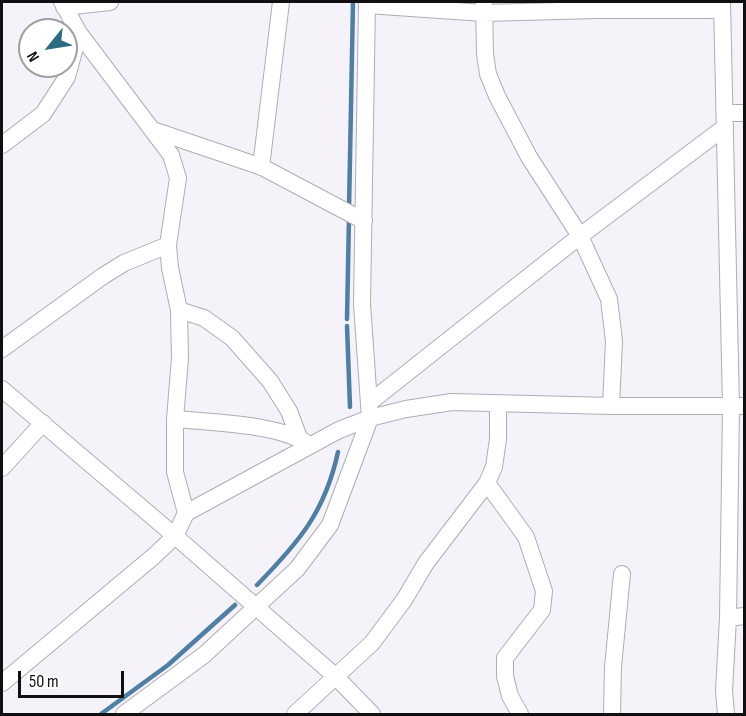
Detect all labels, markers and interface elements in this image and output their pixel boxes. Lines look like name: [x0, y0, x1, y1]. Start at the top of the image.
north arrow: [18, 18, 78, 78]
text: N: [23, 48, 44, 65]
scale bar: [21, 659, 128, 697]
text: 50 m: [29, 671, 59, 692]

